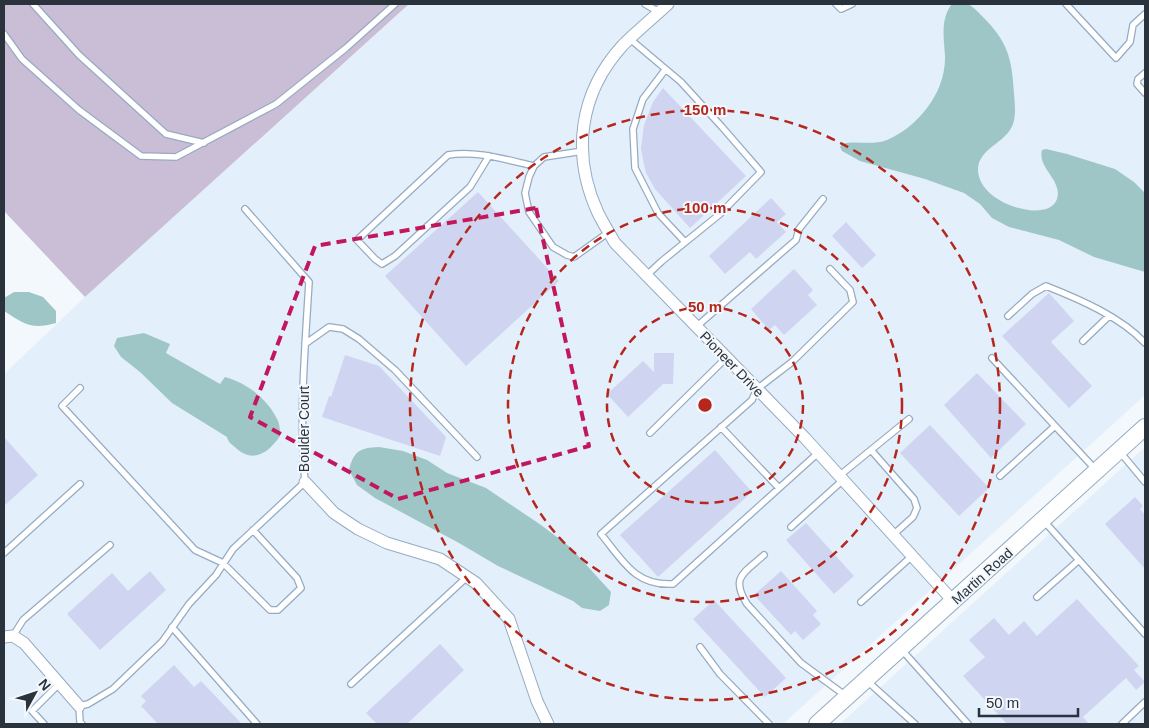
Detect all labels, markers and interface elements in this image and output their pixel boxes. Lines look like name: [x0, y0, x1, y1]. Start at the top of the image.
text: 150 m: [684, 101, 726, 118]
text: 100 m: [684, 199, 726, 216]
text: 50 m: [688, 298, 722, 315]
street label: Pioneer Drive: [697, 328, 767, 400]
street label: Boulder Court: [296, 386, 312, 472]
centre of rings: [696, 396, 714, 414]
street label: Martin Road: [948, 545, 1016, 607]
north arrow: [10, 668, 60, 718]
text: N: [36, 676, 54, 694]
scale bar: [979, 686, 1078, 718]
text: 50 m: [986, 694, 1019, 711]

